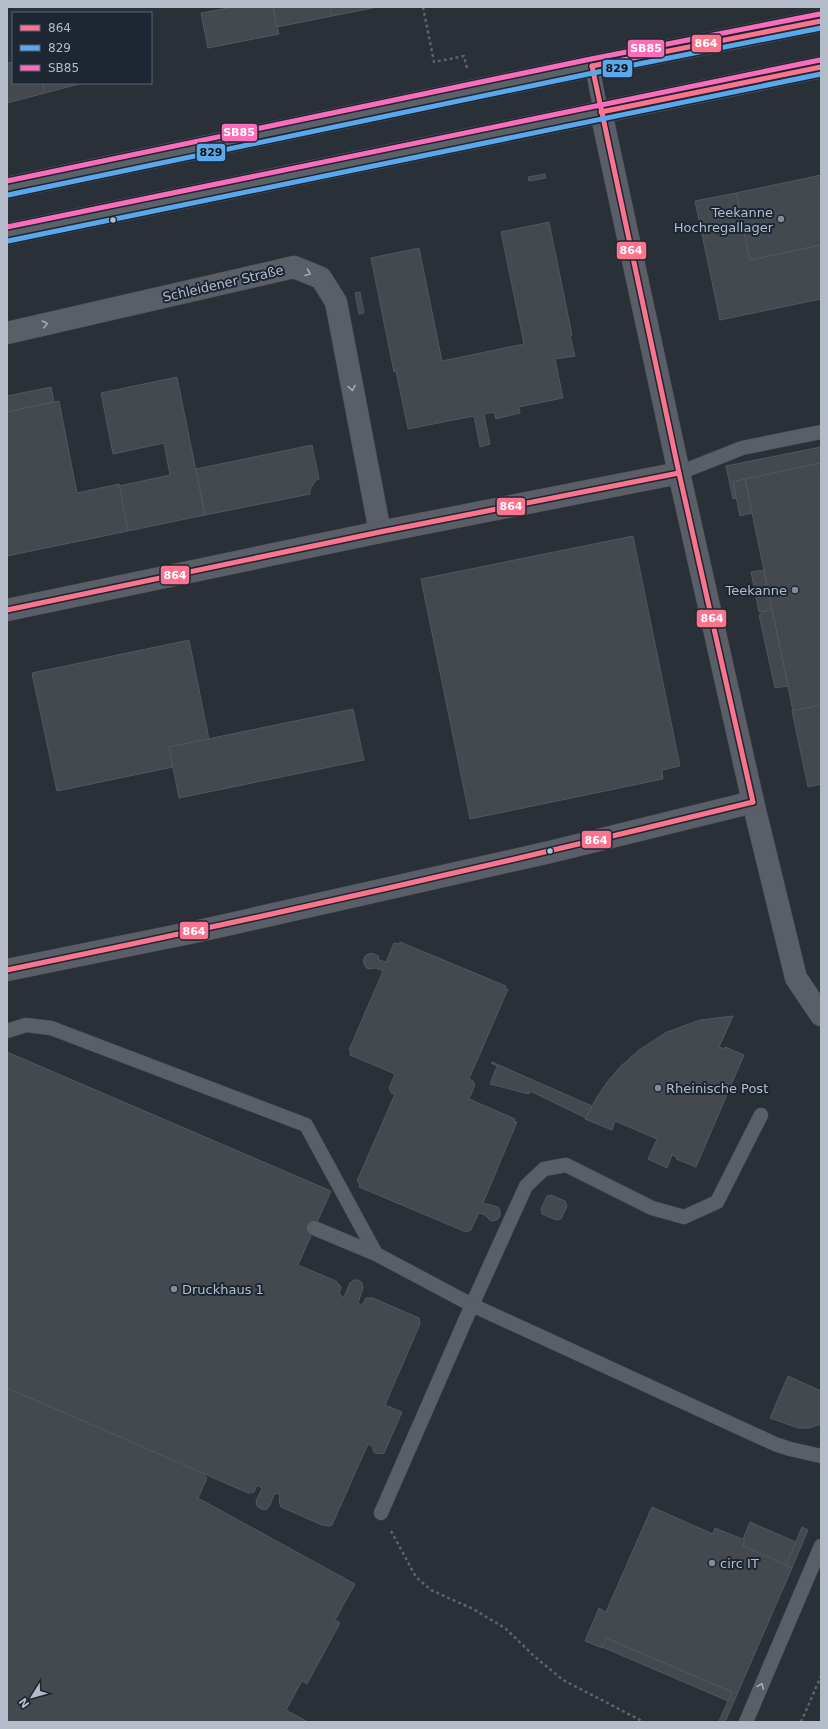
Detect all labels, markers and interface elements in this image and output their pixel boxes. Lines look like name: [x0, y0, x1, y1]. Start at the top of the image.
legend: [12, 12, 152, 84]
text: 864: [48, 21, 71, 35]
line badge: 864: [691, 34, 722, 53]
text: 864: [695, 37, 718, 50]
line badge: SB85: [627, 39, 665, 58]
text: 829: [48, 41, 71, 55]
text: SB85: [630, 42, 662, 55]
line badge: 829: [602, 59, 633, 78]
text: SB85: [48, 61, 79, 75]
text: 829: [606, 62, 628, 75]
line badge: SB85: [221, 123, 258, 142]
text: SB85: [223, 126, 255, 139]
line badge: 829: [196, 143, 226, 162]
text: 829: [200, 146, 222, 159]
place label: Teekanne Hochregallager: [674, 205, 774, 235]
marker: Teekanne Hochregallager: [776, 214, 786, 224]
unlabelled marker: [108, 215, 118, 225]
line badge: 864: [616, 241, 647, 260]
text: 864: [620, 244, 643, 257]
street label: Schleidener Straße: [161, 262, 285, 305]
one-way arrow: [304, 268, 311, 276]
one-way arrow: [42, 321, 48, 329]
one-way arrow: [347, 384, 356, 391]
line badge: 864: [496, 497, 526, 516]
text: 864: [500, 500, 523, 513]
line badge: 864: [160, 565, 190, 585]
text: 864: [164, 569, 187, 582]
place label: Teekanne: [725, 583, 787, 598]
marker: Teekanne: [790, 585, 800, 595]
line badge: 864: [696, 609, 727, 628]
text: 864: [701, 612, 724, 625]
line badge: 864: [581, 830, 612, 849]
text: 864: [585, 834, 608, 847]
unlabelled marker: [545, 846, 555, 856]
line badge: 864: [179, 921, 209, 940]
text: 864: [183, 925, 206, 938]
place label: Rheinische Post: [666, 1081, 768, 1096]
marker: Rheinische Post: [653, 1083, 663, 1093]
place label: Druckhaus 1: [182, 1282, 264, 1297]
marker: Druckhaus 1: [169, 1284, 179, 1294]
place label: circ IT: [720, 1556, 759, 1571]
marker: circ IT: [707, 1558, 717, 1568]
north arrow: [12, 1677, 52, 1717]
one-way arrow: [756, 1683, 764, 1691]
text: N: [16, 1695, 32, 1710]

